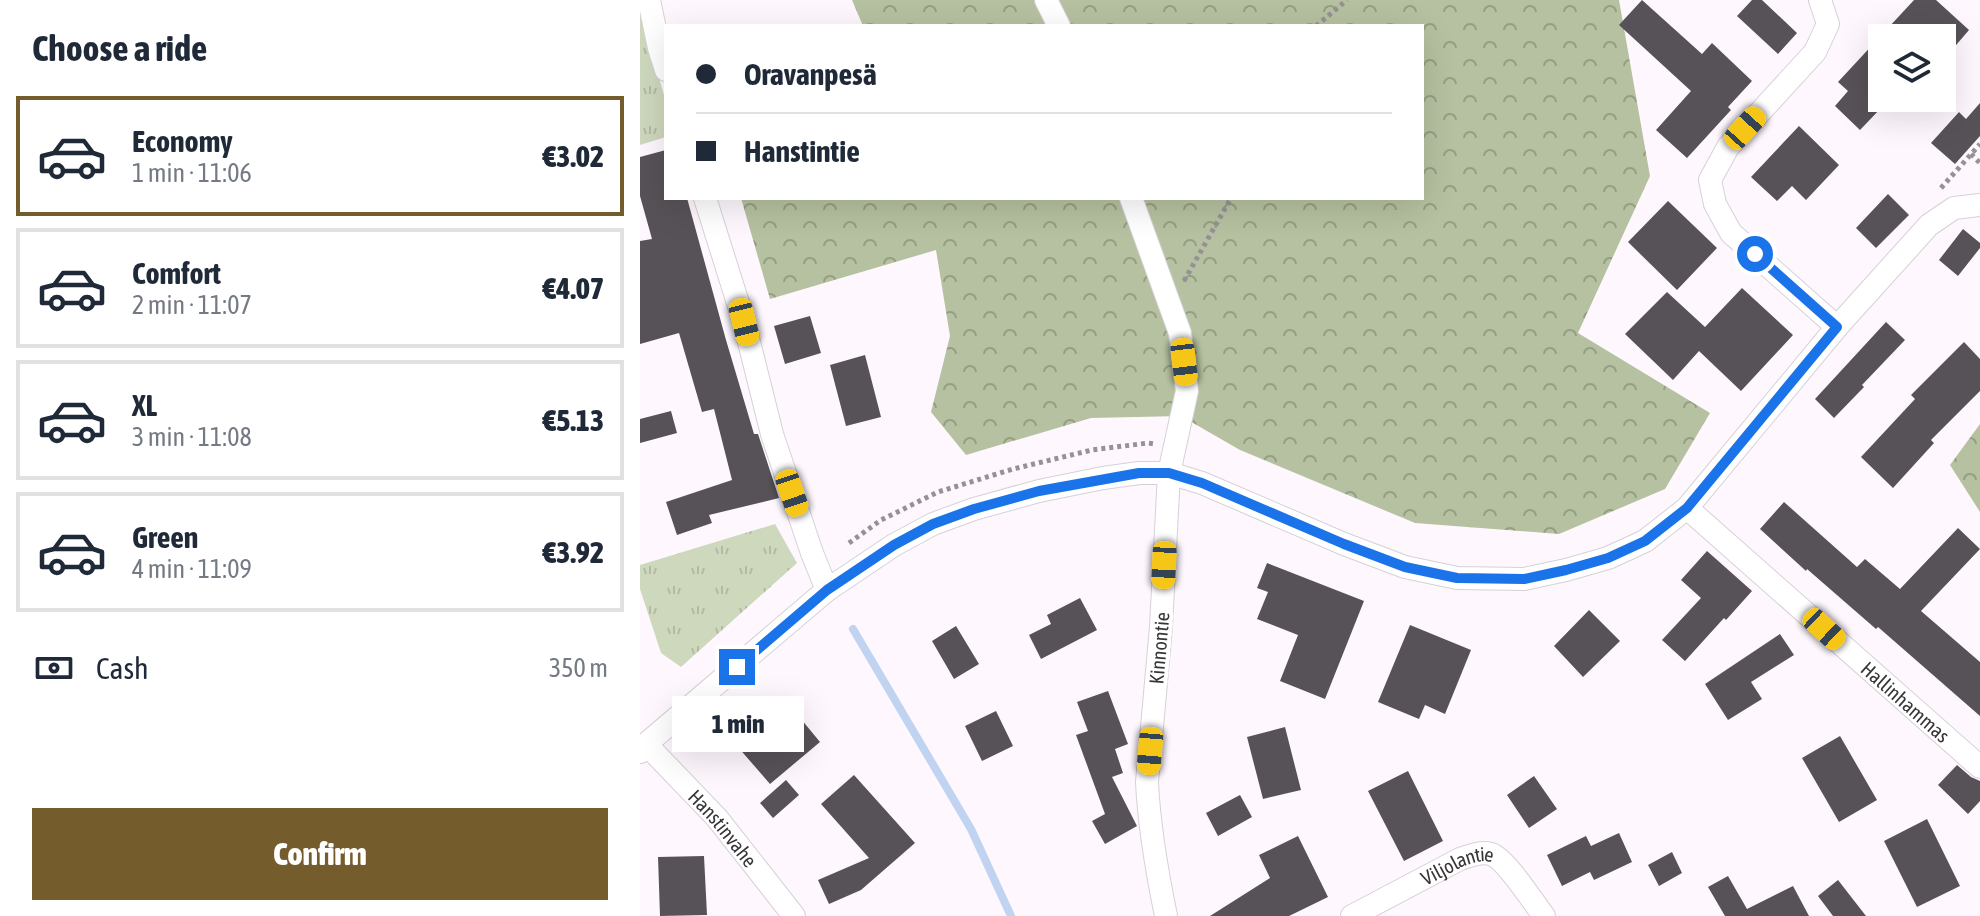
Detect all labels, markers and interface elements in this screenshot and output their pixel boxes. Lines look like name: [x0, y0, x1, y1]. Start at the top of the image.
map controls: [1868, 24, 1956, 112]
button: layers: [1868, 24, 1956, 112]
text: Choose a ride: [32, 27, 207, 69]
text: Oravanpesä: [744, 57, 877, 91]
car: [1720, 102, 1770, 154]
icon: car: [36, 120, 108, 192]
text: Economy: [132, 124, 233, 158]
text: Hanstintie: [744, 134, 860, 168]
text: €3.02: [543, 139, 604, 173]
text: 1 min · 11:06: [132, 158, 252, 188]
route start: [1737, 236, 1773, 272]
icon: car: [36, 252, 108, 324]
text: Comfort: [132, 256, 221, 290]
text: €4.07: [543, 271, 604, 305]
text: 2 min · 11:07: [132, 290, 252, 320]
car: [727, 296, 761, 348]
car: [1169, 337, 1199, 387]
icon: car: [36, 384, 108, 456]
text: XL: [132, 388, 157, 422]
text: €5.13: [543, 403, 604, 437]
text: 3 min · 11:08: [132, 422, 252, 452]
car: [773, 466, 811, 520]
icon: car: [36, 516, 108, 588]
text: Green: [132, 520, 198, 554]
text: €3.92: [543, 535, 604, 569]
car: [1151, 540, 1177, 590]
text: 4 min · 11:09: [132, 554, 252, 584]
car: [1798, 604, 1850, 654]
street label: Kinnontie: [1144, 611, 1174, 685]
icon: cash: [32, 646, 76, 690]
route end: [719, 649, 755, 685]
text: Cash: [96, 651, 149, 685]
text: 350 m: [549, 653, 608, 683]
street label: Hallinhammas: [1857, 656, 1955, 746]
callout: 1 min: [671, 695, 803, 751]
text: 1 min: [711, 709, 765, 739]
car: [1136, 726, 1164, 776]
street label: Hanstinvahe: [684, 784, 762, 871]
button: Confirm: [32, 808, 608, 900]
street label: Viljolantie: [1417, 841, 1496, 889]

